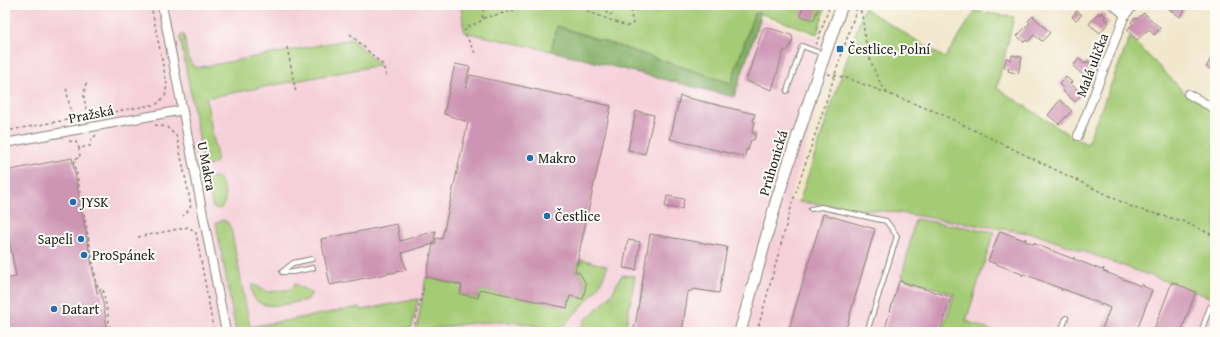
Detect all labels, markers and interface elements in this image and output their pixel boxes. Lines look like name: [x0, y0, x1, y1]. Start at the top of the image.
street label: Malá ulička: [1071, 30, 1113, 100]
place label: Čestlice, Polní: [848, 39, 931, 59]
marker: Čestlice, Polní: [835, 44, 845, 54]
street label: Pražská: [67, 100, 115, 128]
street label: Průhonická: [754, 127, 793, 198]
street label: U Makra: [192, 140, 222, 193]
place label: Makro: [538, 148, 576, 168]
marker: Makro: [525, 153, 535, 163]
place label: JYSK: [79, 192, 109, 212]
marker: JYSK: [68, 197, 78, 207]
place label: Čestlice: [555, 206, 601, 226]
marker: Čestlice: [542, 211, 552, 221]
place label: Sapeli: [38, 229, 73, 249]
marker: Sapeli: [76, 234, 86, 244]
place label: ProSpánek: [92, 245, 156, 265]
marker: ProSpánek: [79, 250, 89, 260]
place label: Datart: [62, 299, 99, 319]
marker: Datart: [49, 304, 59, 314]

